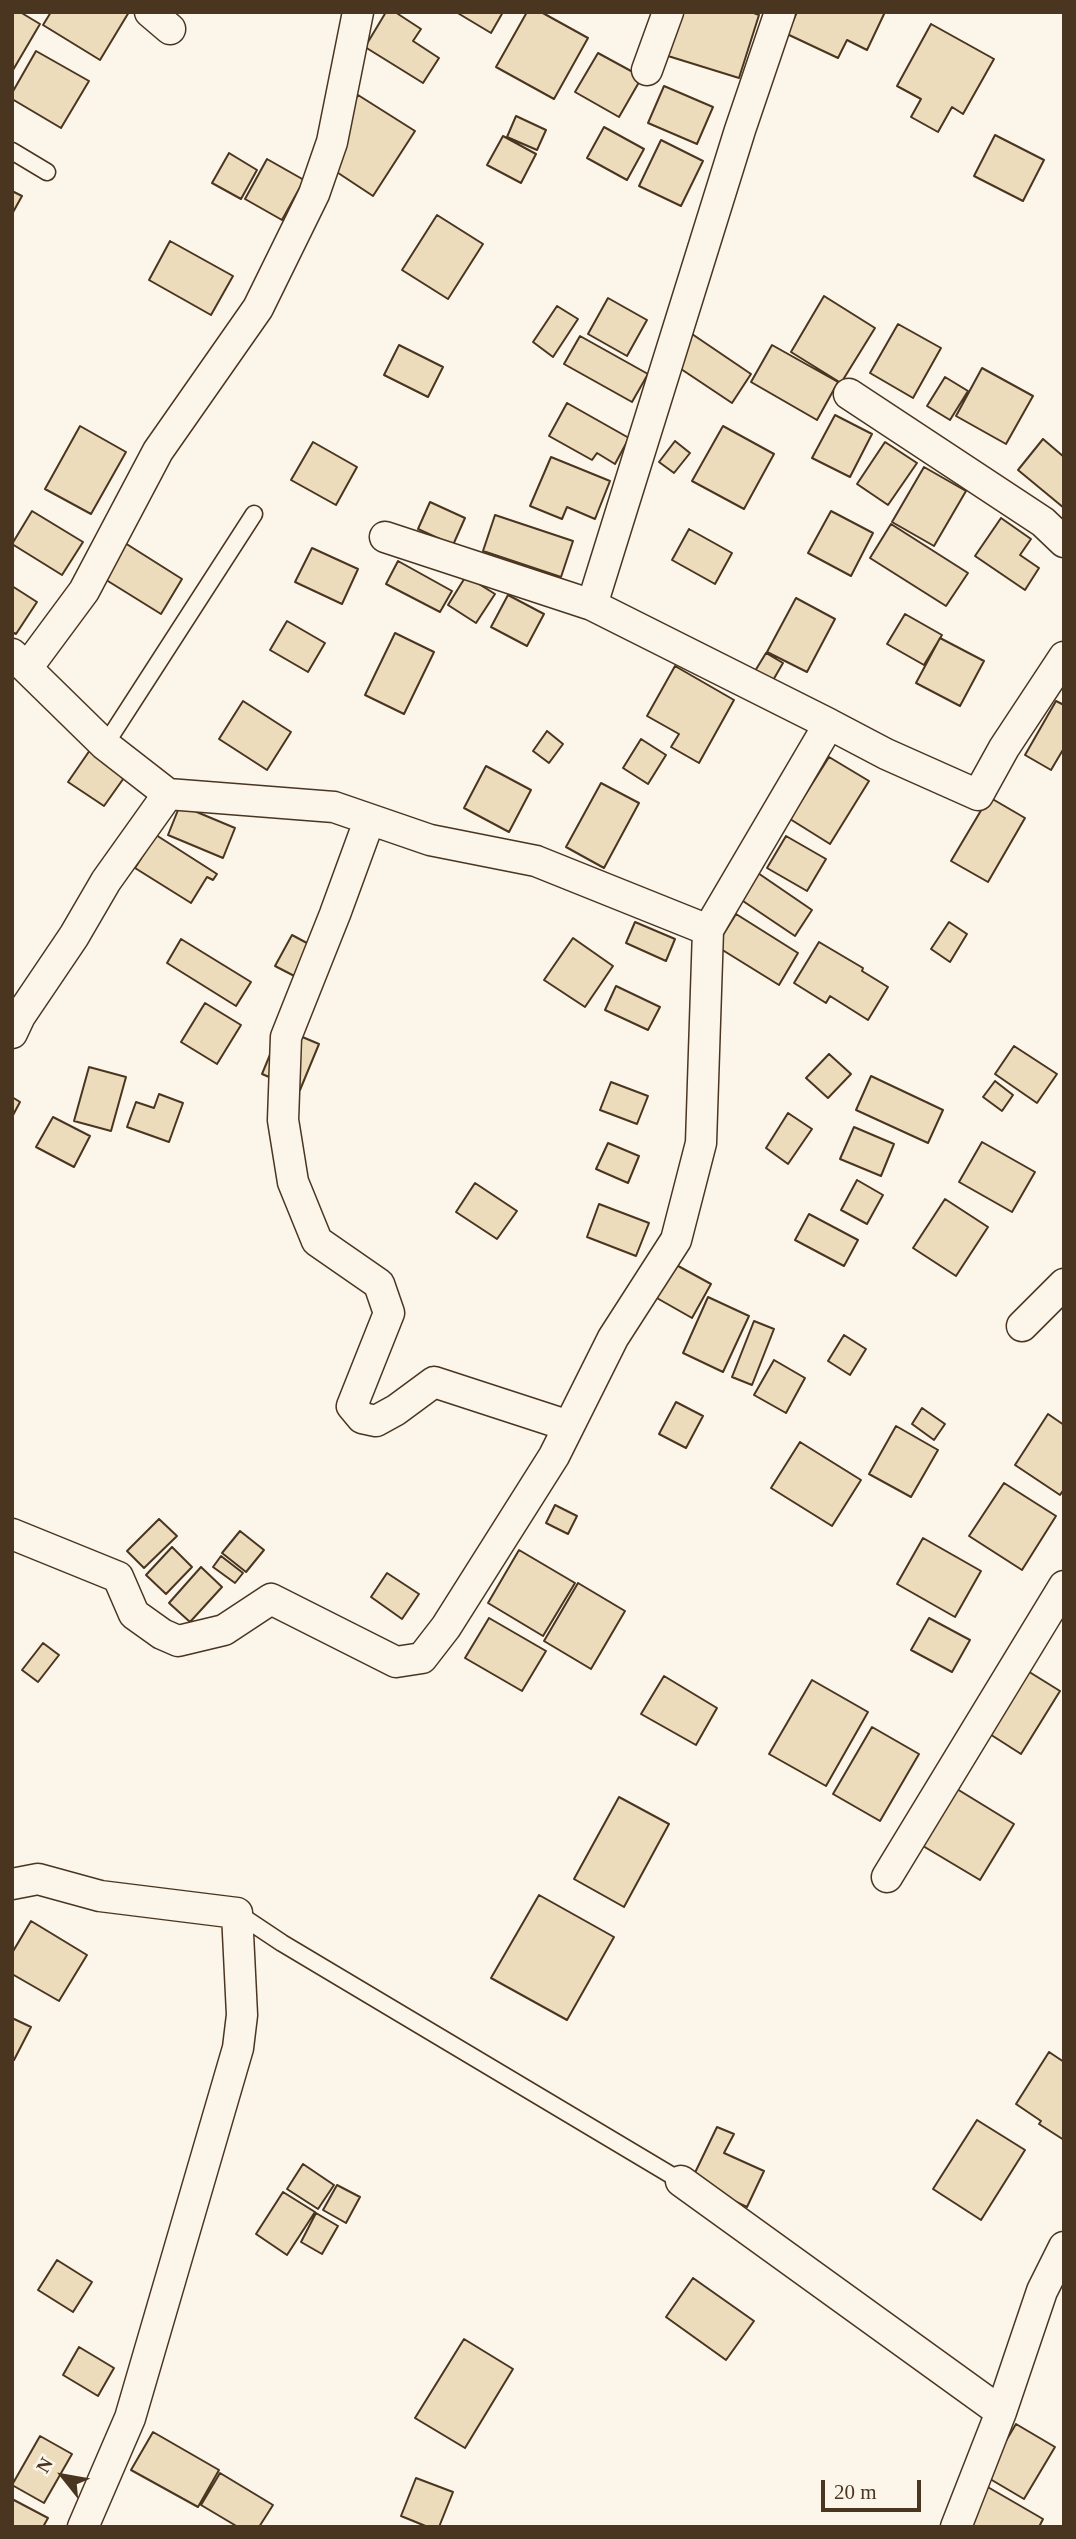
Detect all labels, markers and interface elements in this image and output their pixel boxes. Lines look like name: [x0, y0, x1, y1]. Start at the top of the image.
north arrow: [28, 2441, 98, 2511]
text: N: [32, 2454, 57, 2476]
scale bar: [824, 2466, 924, 2510]
text: 20 m: [834, 2480, 877, 2504]

